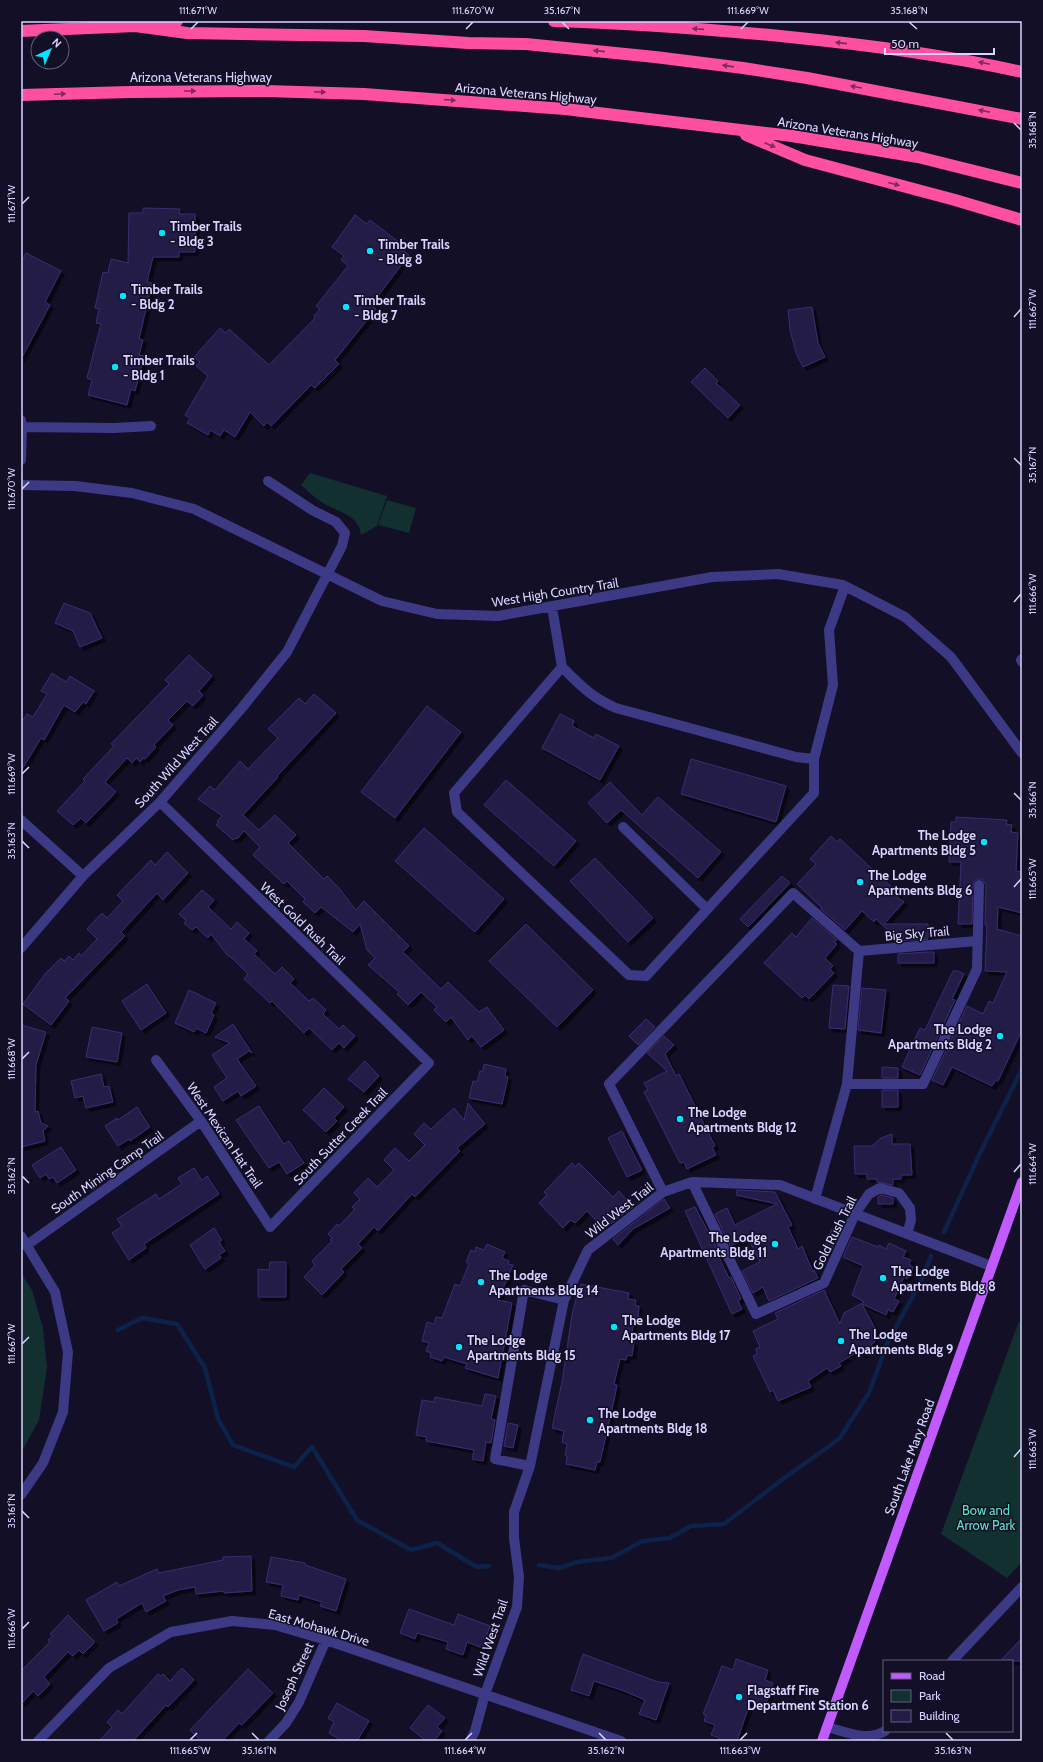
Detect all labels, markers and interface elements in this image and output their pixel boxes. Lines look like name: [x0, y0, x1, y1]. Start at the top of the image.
text: 111.671°W: [179, 4, 218, 17]
text: 111.670°W: [452, 4, 494, 17]
text: 35.167°N: [544, 4, 580, 17]
text: 111.669°W: [727, 4, 769, 17]
text: 35.168°N: [890, 4, 928, 17]
one-way arrow: [692, 26, 704, 33]
north arrow: [30, 30, 70, 70]
scale bar: [885, 30, 994, 56]
text: N: [49, 35, 65, 51]
text: 50 m: [891, 36, 919, 51]
one-way arrow: [835, 39, 848, 46]
one-way arrow: [593, 48, 605, 54]
one-way arrow: [978, 60, 990, 66]
one-way arrow: [722, 63, 734, 69]
street label: Arizona Veterans Highway: [130, 69, 273, 85]
street label: Arizona Veterans Highway: [454, 79, 598, 107]
one-way arrow: [850, 84, 862, 90]
one-way arrow: [184, 88, 197, 94]
one-way arrow: [314, 89, 326, 96]
one-way arrow: [54, 90, 66, 97]
one-way arrow: [444, 97, 456, 104]
one-way arrow: [978, 108, 990, 114]
text: 35.168°N: [1026, 111, 1039, 149]
street label: Arizona Veterans Highway: [777, 113, 920, 151]
one-way arrow: [765, 142, 776, 148]
one-way arrow: [888, 181, 900, 187]
text: 111.671°W: [5, 184, 18, 223]
place label: Timber Trails - Bldg 3: [170, 218, 242, 249]
marker: Timber Trails - Bldg 3: [157, 228, 167, 238]
place label: Timber Trails - Bldg 8: [378, 236, 450, 267]
marker: Timber Trails - Bldg 8: [365, 246, 375, 256]
place label: Timber Trails - Bldg 2: [131, 281, 203, 312]
text: 111.667°W: [1026, 288, 1039, 329]
marker: Timber Trails - Bldg 2: [118, 291, 128, 301]
place label: Timber Trails - Bldg 7: [354, 292, 426, 323]
marker: Timber Trails - Bldg 7: [341, 302, 351, 312]
place label: Timber Trails - Bldg 1: [123, 352, 195, 383]
marker: Timber Trails - Bldg 1: [110, 362, 120, 372]
text: 35.167°N: [1026, 447, 1039, 483]
text: 111.670°W: [5, 468, 18, 510]
text: 111.666°W: [1026, 573, 1039, 615]
street label: West High Country Trail: [490, 574, 620, 610]
street label: South Wild West Trail: [131, 713, 221, 811]
text: 111.669°W: [5, 753, 18, 795]
text: 35.166°N: [1026, 781, 1039, 819]
text: 35.163°N: [5, 822, 18, 860]
place label: The Lodge Apartments Bldg 5: [872, 827, 976, 858]
marker: The Lodge Apartments Bldg 5: [979, 837, 989, 847]
text: 111.665°W: [1026, 858, 1039, 900]
place label: The Lodge Apartments Bldg 6: [868, 867, 972, 898]
marker: The Lodge Apartments Bldg 6: [855, 877, 865, 887]
street label: West Gold Rush Trail: [257, 878, 349, 968]
street label: Big Sky Trail: [884, 922, 950, 944]
place label: The Lodge Apartments Bldg 2: [888, 1021, 992, 1052]
marker: The Lodge Apartments Bldg 2: [995, 1031, 1005, 1041]
text: 111.668°W: [5, 1038, 18, 1080]
street label: West Mexican Hat Trail: [184, 1079, 266, 1191]
street label: South Sutter Creek Trail: [290, 1084, 390, 1188]
place label: The Lodge Apartments Bldg 12: [688, 1104, 797, 1135]
marker: The Lodge Apartments Bldg 12: [675, 1114, 685, 1124]
street label: South Mining Camp Trail: [48, 1127, 166, 1217]
text: 111.664°W: [1026, 1143, 1039, 1185]
text: 35.162°N: [5, 1158, 18, 1194]
street label: Wild West Trail: [582, 1179, 656, 1241]
street label: Gold Rush Trail: [809, 1193, 859, 1273]
place label: The Lodge Apartments Bldg 11: [660, 1229, 767, 1260]
marker: The Lodge Apartments Bldg 11: [770, 1239, 780, 1249]
place label: The Lodge Apartments Bldg 8: [891, 1263, 996, 1294]
place label: The Lodge Apartments Bldg 14: [489, 1267, 599, 1298]
marker: The Lodge Apartments Bldg 8: [878, 1273, 888, 1283]
marker: The Lodge Apartments Bldg 14: [476, 1277, 486, 1287]
place label: The Lodge Apartments Bldg 17: [622, 1312, 731, 1343]
marker: The Lodge Apartments Bldg 17: [609, 1322, 619, 1332]
text: 111.667°W: [5, 1323, 18, 1364]
place label: The Lodge Apartments Bldg 9: [849, 1326, 953, 1357]
place label: The Lodge Apartments Bldg 15: [467, 1332, 576, 1363]
marker: The Lodge Apartments Bldg 9: [836, 1336, 846, 1346]
marker: The Lodge Apartments Bldg 15: [454, 1342, 464, 1352]
street label: South Lake Mary Road: [881, 1397, 937, 1517]
place label: The Lodge Apartments Bldg 18: [598, 1405, 708, 1436]
marker: The Lodge Apartments Bldg 18: [585, 1415, 595, 1425]
text: 111.663°W: [1026, 1428, 1039, 1470]
text: 35.161°N: [5, 1494, 18, 1528]
park label: Bow and Arrow Park: [957, 1502, 1016, 1533]
street label: Wild West Trail: [469, 1597, 511, 1679]
street label: East Mohawk Drive: [267, 1605, 372, 1649]
text: 111.666°W: [5, 1608, 18, 1650]
street label: Joseph Street: [271, 1639, 317, 1713]
legend: [883, 1660, 1013, 1732]
text: Road: [919, 1668, 945, 1683]
place label: Flagstaff Fire Department Station 6: [747, 1682, 869, 1713]
text: Park: [919, 1688, 941, 1703]
marker: Flagstaff Fire Department Station 6: [734, 1692, 744, 1702]
text: Building: [919, 1708, 961, 1723]
text: 111.665°W: [169, 1744, 211, 1757]
text: 35.161°N: [242, 1744, 276, 1757]
text: 111.664°W: [444, 1744, 486, 1757]
text: 35.162°N: [588, 1744, 624, 1757]
text: 111.663°W: [719, 1744, 761, 1757]
text: 35.163°N: [934, 1744, 972, 1757]

